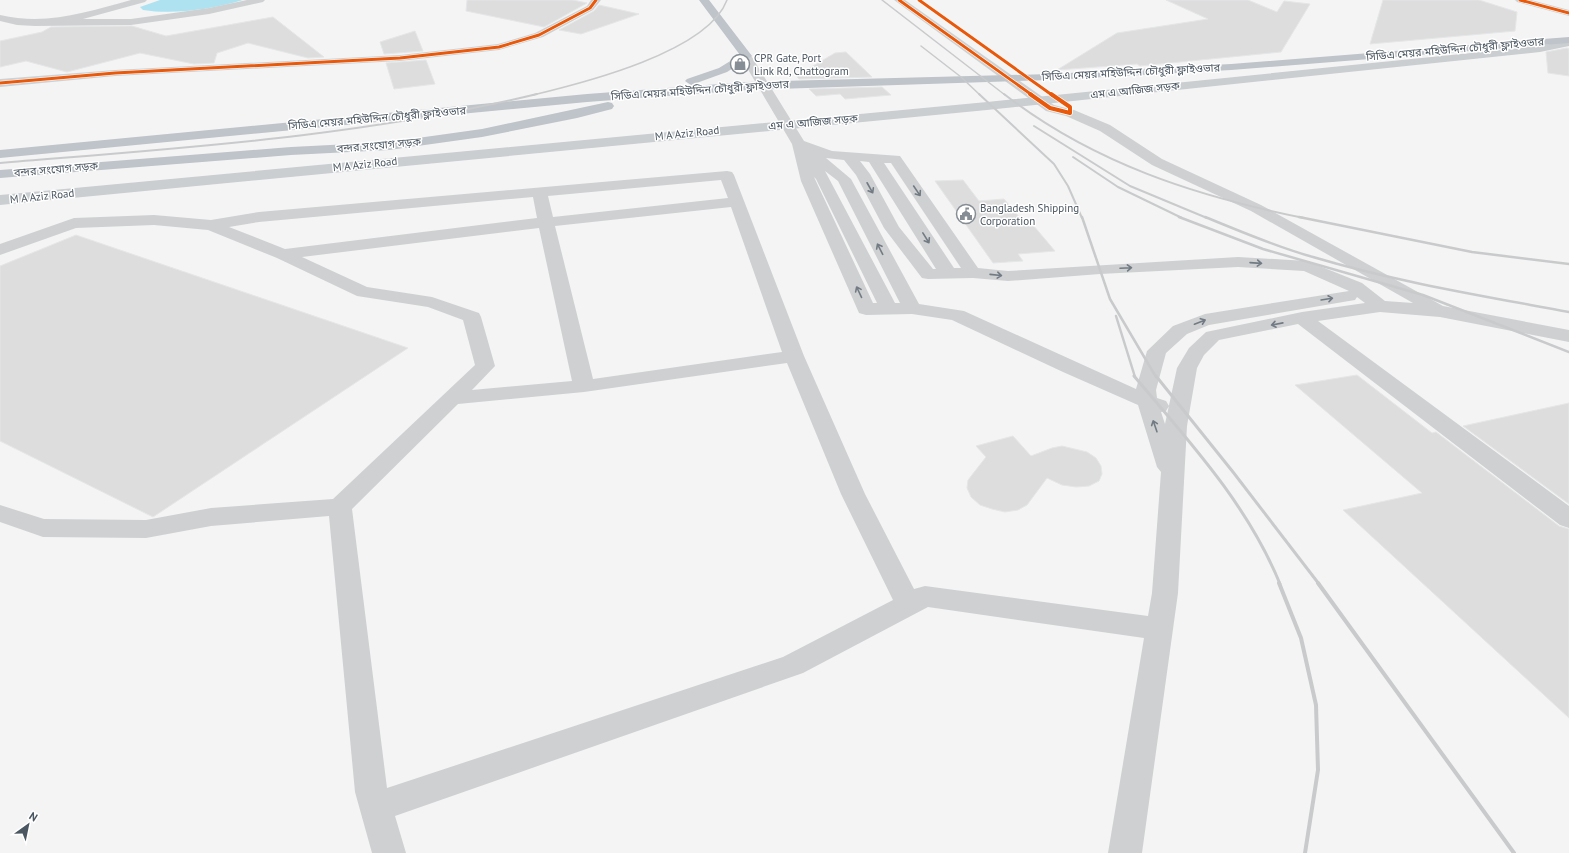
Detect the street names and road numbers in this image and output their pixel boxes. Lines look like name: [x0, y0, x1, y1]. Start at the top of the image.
street label: সিডিএ মেয়র মহিউদ্দিন চৌধুরী ফ্লাইওভার: [1364, 34, 1545, 64]
street label: সিডিএ মেয়র মহিউদ্দিন চৌধুরী ফ্লাইওভার: [1041, 60, 1221, 84]
street label: সিডিএ মেয়র মহিউদ্দিন চৌধুরী ফ্লাইওভার: [609, 77, 790, 103]
street label: এম এ আজিজ সড়ক: [1090, 78, 1181, 102]
street label: সিডিএ মেয়র মহিউদ্দিন চৌধুরী ফ্লাইওভার: [286, 103, 467, 133]
street label: এম এ আজিজ সড়ক: [768, 111, 858, 133]
street label: M A Aziz Road: [654, 123, 720, 143]
street label: বন্দর সংযোগ সড়ক: [335, 134, 422, 156]
street label: M A Aziz Road: [332, 154, 398, 174]
street label: বন্দর সংযোগ সড়ক: [12, 158, 99, 180]
street label: M A Aziz Road: [9, 186, 75, 206]

